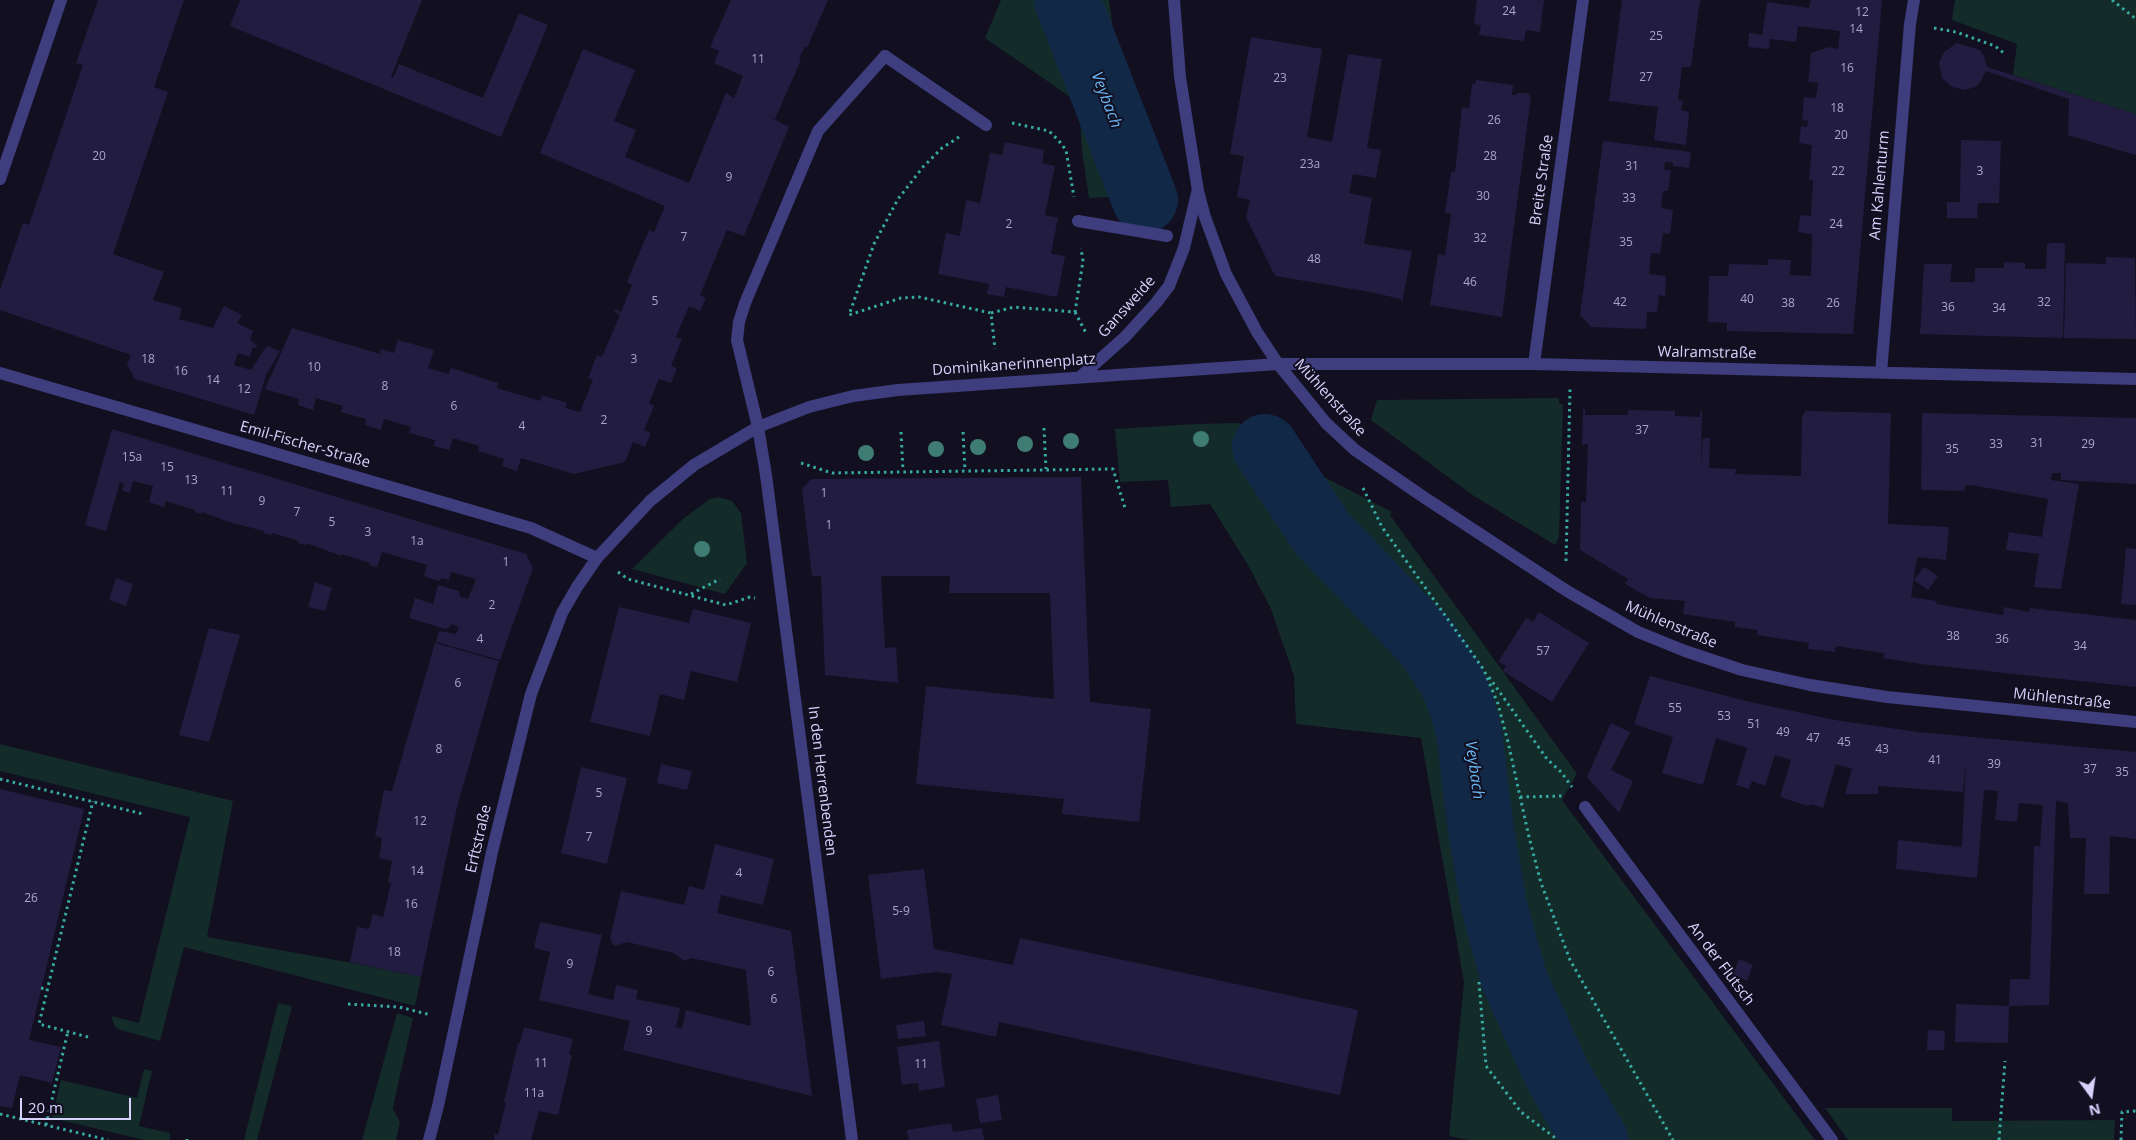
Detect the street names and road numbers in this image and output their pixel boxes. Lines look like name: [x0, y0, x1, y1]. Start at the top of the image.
street label: Am Kahlenturm: [1866, 129, 1894, 241]
street label: Breite Straße: [1527, 133, 1557, 227]
street label: Gansweide: [1095, 272, 1159, 342]
street label: Walramstraße: [1657, 343, 1757, 363]
street label: Dominikanerinnenplatz: [932, 350, 1096, 380]
street label: Mühlenstraße: [1291, 356, 1369, 440]
street label: Emil-Fischer-Straße: [238, 418, 372, 472]
street label: Mühlenstraße: [1622, 598, 1720, 652]
street label: Mühlenstraße: [2012, 685, 2112, 713]
street label: In den Herrenbenden: [804, 705, 840, 857]
street label: Erftstraße: [462, 803, 496, 875]
street label: An der Flutsch: [1684, 919, 1758, 1009]

